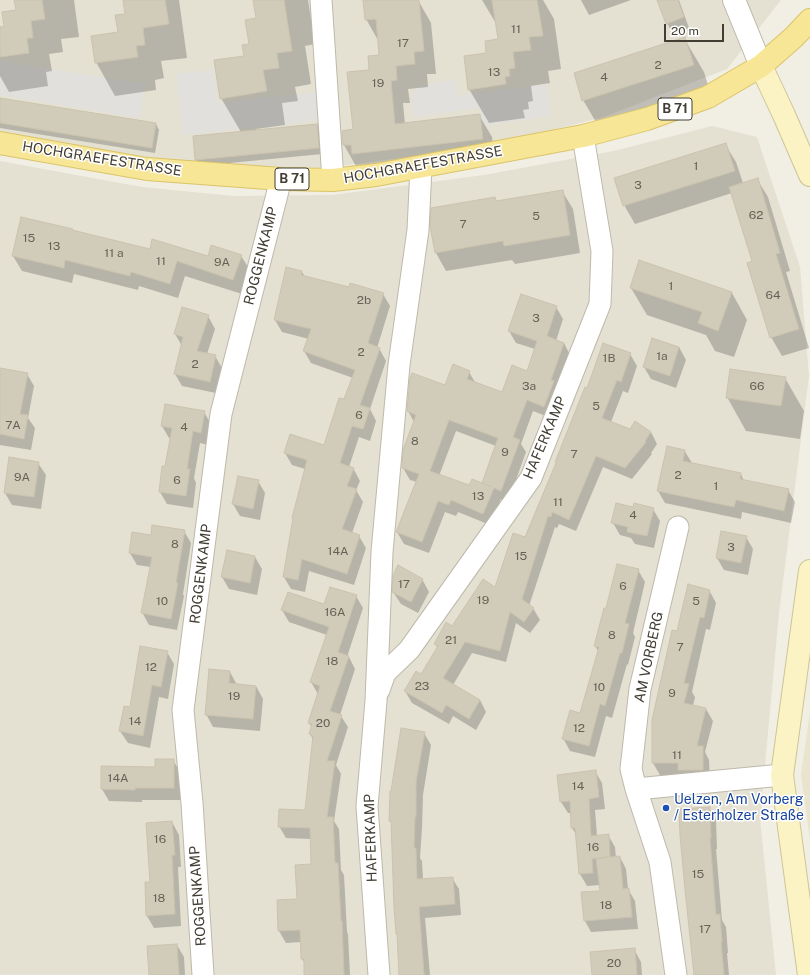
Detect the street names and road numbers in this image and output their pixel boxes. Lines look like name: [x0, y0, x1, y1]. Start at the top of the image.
road number: B 71: [658, 98, 692, 120]
street label: HOCHGRAEFESTRASSE: [21, 138, 183, 180]
street label: HOCHGRAEFESTRASSE: [342, 143, 504, 187]
road number: B 71: [275, 168, 309, 190]
street label: ROGGENKAMP: [241, 205, 281, 307]
street label: HAFERKAMP: [520, 394, 570, 482]
street label: ROGGENKAMP: [187, 523, 215, 625]
street label: AM VORBERG: [631, 610, 667, 704]
street label: HAFERKAMP: [361, 794, 381, 882]
street label: ROGGENKAMP: [186, 845, 210, 947]

